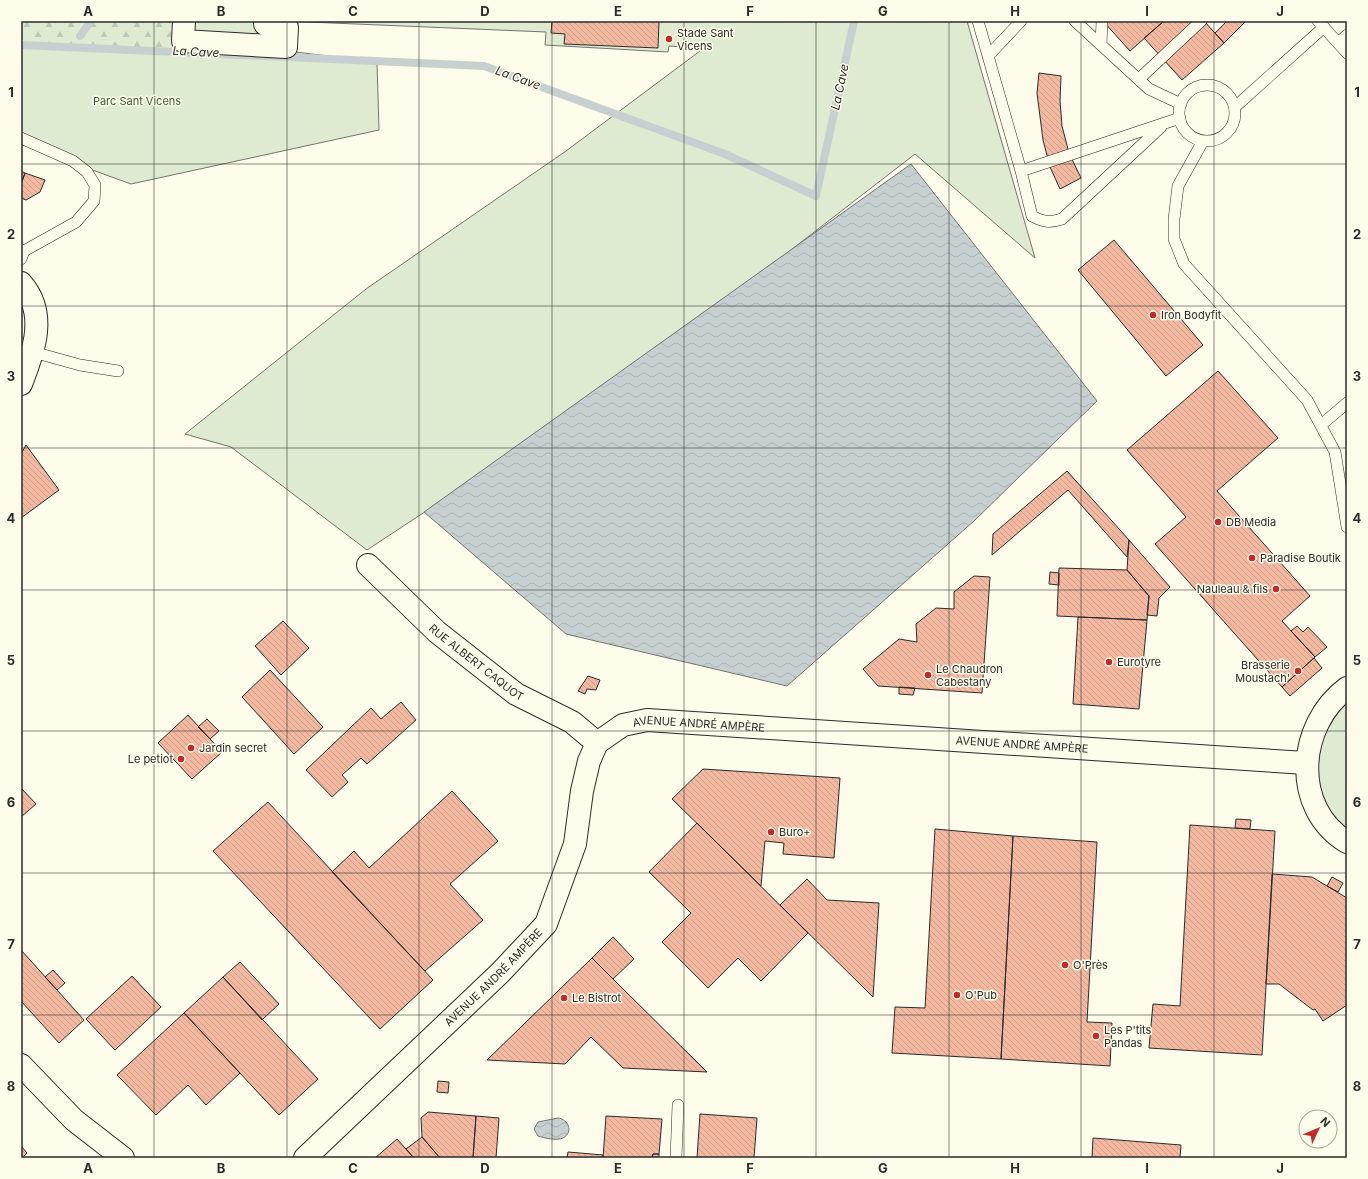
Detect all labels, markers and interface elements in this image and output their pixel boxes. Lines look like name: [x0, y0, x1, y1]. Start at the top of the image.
text: A: [83, 3, 93, 19]
text: B: [217, 3, 226, 19]
text: C: [348, 3, 358, 19]
text: D: [480, 3, 490, 19]
text: E: [614, 3, 622, 19]
text: F: [746, 3, 754, 19]
text: G: [878, 3, 888, 19]
text: H: [1010, 3, 1020, 19]
text: I: [1145, 3, 1149, 19]
text: J: [1276, 3, 1284, 19]
place label: Stade Sant Vicens: [677, 26, 734, 53]
marker: Stade Sant Vicens: [664, 34, 674, 44]
water label: La Cave: [172, 43, 220, 60]
water label: La Cave: [494, 62, 543, 93]
water label: La Cave: [827, 62, 852, 111]
text: 1: [8, 84, 14, 100]
text: 1: [1354, 84, 1360, 100]
park label: Parc Sant Vicens: [93, 94, 181, 108]
text: 2: [7, 226, 15, 242]
text: 2: [1353, 226, 1361, 242]
place label: Iron Bodyfit: [1161, 308, 1222, 322]
marker: Iron Bodyfit: [1148, 310, 1158, 320]
text: 3: [7, 368, 15, 384]
text: 3: [1353, 368, 1361, 384]
text: 4: [7, 510, 16, 526]
text: 4: [1353, 510, 1362, 526]
place label: DB Media: [1226, 515, 1276, 529]
marker: DB Media: [1213, 517, 1223, 527]
place label: Paradise Boutik: [1260, 551, 1341, 565]
marker: Paradise Boutik: [1247, 553, 1257, 563]
place label: Nauleau & fils: [1197, 582, 1268, 596]
marker: Nauleau & fils: [1271, 584, 1281, 594]
street label: RUE ALBERT CAQUOT: [426, 621, 526, 704]
text: 5: [7, 652, 15, 668]
text: 5: [1353, 652, 1361, 668]
place label: Eurotyre: [1117, 655, 1161, 669]
marker: Eurotyre: [1104, 657, 1114, 667]
place label: Brasserie Moustach': [1235, 658, 1290, 685]
place label: Le Chaudron Cabestany: [936, 662, 1003, 689]
marker: Brasserie Moustach': [1293, 666, 1303, 676]
marker: Le Chaudron Cabestany: [923, 670, 933, 680]
street label: AVENUE ANDRÉ AMPÈRE: [631, 713, 765, 735]
street label: AVENUE ANDRÉ AMPÈRE: [955, 733, 1089, 756]
place label: Jardin secret: [199, 741, 267, 755]
marker: Jardin secret: [186, 743, 196, 753]
place label: Le petiot: [128, 752, 173, 766]
marker: Le petiot: [176, 754, 186, 764]
text: 6: [7, 794, 15, 810]
text: 6: [1353, 794, 1361, 810]
place label: Buro+: [779, 825, 811, 839]
marker: Buro+: [766, 827, 776, 837]
street label: AVENUE ANDRÉ AMPÈRE: [441, 925, 545, 1029]
text: 7: [7, 936, 15, 952]
text: 7: [1353, 936, 1361, 952]
place label: O'Près: [1073, 958, 1108, 972]
marker: O'Près: [1060, 960, 1070, 970]
place label: O'Pub: [965, 988, 997, 1002]
marker: O'Pub: [952, 990, 962, 1000]
place label: Le Bistrot: [572, 991, 622, 1005]
marker: Le Bistrot: [559, 993, 569, 1003]
place label: Les P'tits Pandas: [1104, 1023, 1152, 1050]
marker: Les P'tits Pandas: [1091, 1031, 1101, 1041]
text: 8: [7, 1078, 15, 1094]
text: 8: [1353, 1078, 1361, 1094]
north arrow: [1298, 1109, 1338, 1149]
text: N: [1317, 1114, 1333, 1130]
text: A: [83, 1160, 93, 1176]
text: B: [217, 1160, 226, 1176]
text: C: [348, 1160, 358, 1176]
text: D: [480, 1160, 490, 1176]
text: E: [614, 1160, 622, 1176]
text: F: [746, 1160, 754, 1176]
text: G: [878, 1160, 888, 1176]
text: H: [1010, 1160, 1020, 1176]
text: I: [1145, 1160, 1149, 1176]
text: J: [1276, 1160, 1284, 1176]

